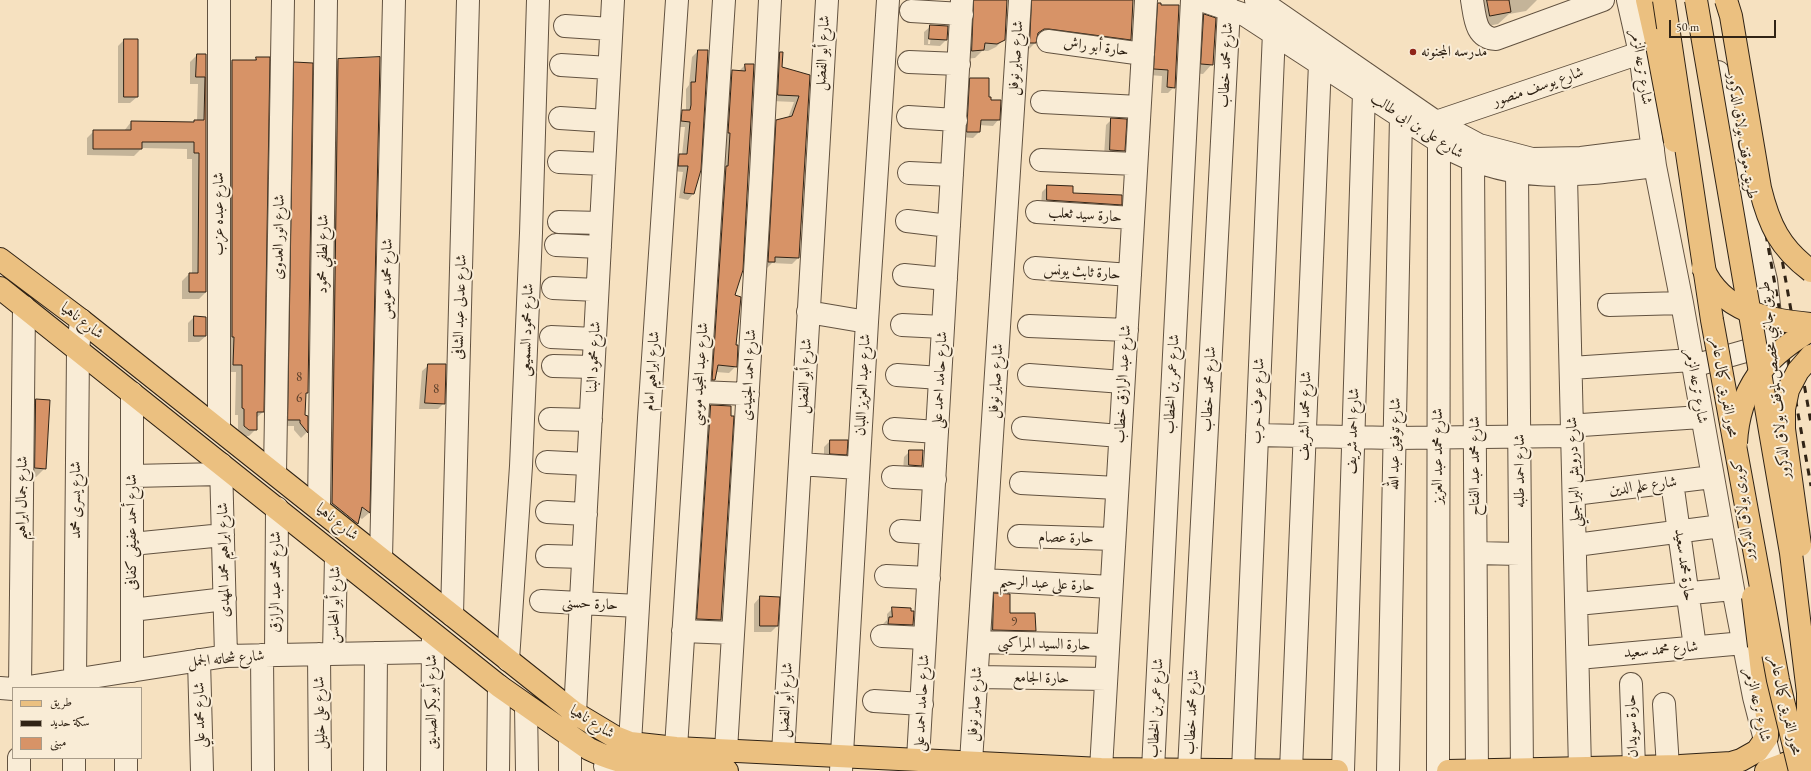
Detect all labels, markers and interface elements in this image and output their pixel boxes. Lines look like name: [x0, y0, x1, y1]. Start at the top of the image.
scale bar: [1671, 12, 1778, 38]
street label: شارع أبو الفضل: [812, 15, 834, 91]
text: 50 m: [1676, 19, 1699, 35]
street label: شارع صابر نوفل: [1004, 20, 1028, 96]
street label: شارع محمد خطاب: [1215, 22, 1237, 108]
street label: شارع ترعه الزمر: [1626, 28, 1656, 106]
street label: حارة أبو راش: [1062, 34, 1130, 60]
place label: مدرسه المجنونه: [1421, 43, 1487, 61]
marker: مدرسه المجنونه: [1408, 47, 1418, 57]
street label: شارع يوسف منصور: [1490, 63, 1586, 111]
street label: طريق موقف بولاق الدكرور: [1723, 71, 1761, 201]
street label: شارع على بن ابى طالب: [1367, 89, 1467, 163]
street label: شارع عبده عزب: [210, 172, 228, 256]
street label: شارع انور العدوى: [269, 194, 289, 280]
street label: حارة سيد ثعلب: [1048, 203, 1122, 227]
street label: شارع لطفي محمود: [313, 214, 333, 294]
street label: شارع محمد عويس: [377, 238, 397, 320]
street label: شارع عدلى عبد الشافى: [449, 254, 471, 360]
street label: حارة ثابث يونس: [1043, 260, 1121, 284]
street label: طريق جانبي مخصص لموقف بولاق الدكرور: [1756, 280, 1794, 480]
street label: شارع محمود السميعى: [516, 283, 538, 377]
street label: شارع ناهيا: [57, 299, 107, 343]
street label: شارع محمود البنا: [583, 321, 605, 393]
street label: شارع عبد المجيد موسي: [687, 322, 713, 426]
street label: شارع عبد الرازق خطاب: [1111, 324, 1135, 444]
street label: شارع احمد الجنيدى: [738, 329, 760, 421]
street label: شارع ابراهيم امام: [640, 330, 664, 412]
street label: شارع حامد احمد على: [928, 331, 952, 429]
street label: شارع عبد العزيز اللبان: [851, 333, 875, 437]
street label: شارع عمر بن الخطاب: [1160, 333, 1184, 435]
street label: محور الفريق كمال عامر: [1706, 335, 1742, 439]
street label: شارع أبو الفضل: [794, 338, 816, 414]
street label: شارع صابر نوفل: [984, 343, 1008, 419]
street label: شارع محمد خطاب: [1198, 346, 1220, 432]
street label: شارع ترعه الزمر: [1681, 347, 1711, 425]
street label: شارع عوف حرب: [1248, 358, 1268, 444]
house number: 8: [296, 369, 302, 385]
street label: شارع محمد الشريف: [1294, 371, 1316, 461]
house number: 8: [433, 381, 439, 397]
street label: شارع احمد شريف: [1342, 387, 1364, 475]
house number: 6: [296, 390, 302, 406]
street label: شارع توفيق عبد الله: [1385, 398, 1405, 490]
street label: شارع محمد عبد العزيز: [1429, 408, 1447, 504]
street label: شارع محمد عبد الفتاح: [1466, 416, 1484, 516]
street label: شارع درويش البراجيلي: [1563, 416, 1585, 528]
street label: شارع احمد طلبه: [1511, 434, 1529, 508]
street label: شارع جمال ابراهيم: [12, 456, 32, 540]
street label: كوبرى بولاق الدكرور: [1728, 458, 1758, 562]
street label: شارع يسرى محمد: [67, 461, 85, 539]
street label: شارع علم الدين: [1608, 473, 1678, 499]
street label: شارع أحمد عفيفى كفافى: [123, 474, 141, 590]
street label: شارع ناهيا: [312, 500, 362, 544]
street label: شارع ابراهيم محمد المهدى: [214, 502, 234, 618]
street label: حارة محمد سعيد: [1670, 528, 1698, 602]
street label: حارة عصام: [1038, 529, 1094, 547]
street label: شارع محمد عبد الرازق: [267, 531, 285, 633]
street label: شارع أبو المحاسن: [325, 566, 345, 644]
street label: حارة على عبد الرحيم: [999, 573, 1095, 595]
street label: حارة حسنى: [561, 594, 619, 614]
house number: 9: [1011, 614, 1017, 630]
street label: حارة السيد المراكبى: [997, 633, 1091, 655]
street label: شارع محمد سعيد: [1623, 638, 1699, 662]
street label: شارع شحاته الجمل: [187, 647, 265, 671]
street label: محور الفريق كمال عامر: [1765, 653, 1805, 757]
street label: شارع أبو بكر الصديق: [423, 654, 441, 750]
street label: شارع حامد احمد على: [910, 654, 934, 752]
street label: شارع عمر بن الخطاب: [1144, 657, 1168, 759]
street label: شارع أبو الفضل: [775, 662, 797, 738]
street label: شارع صابر نوفل: [963, 666, 987, 742]
street label: شارع ترعه الزمر: [1740, 666, 1774, 744]
street label: حارة الجامع: [1013, 669, 1069, 687]
street label: شارع محمد خطاب: [1181, 669, 1203, 755]
street label: شارع على خليل: [310, 676, 330, 750]
street label: شارع محمد علي: [190, 682, 210, 748]
legend: [12, 687, 142, 759]
text: طريق: [50, 694, 72, 710]
street label: حارة سويدان: [1622, 694, 1642, 758]
street label: شارع ناهيا: [566, 701, 618, 743]
text: سكة حديد: [50, 714, 90, 730]
text: مبنى: [50, 734, 66, 750]

